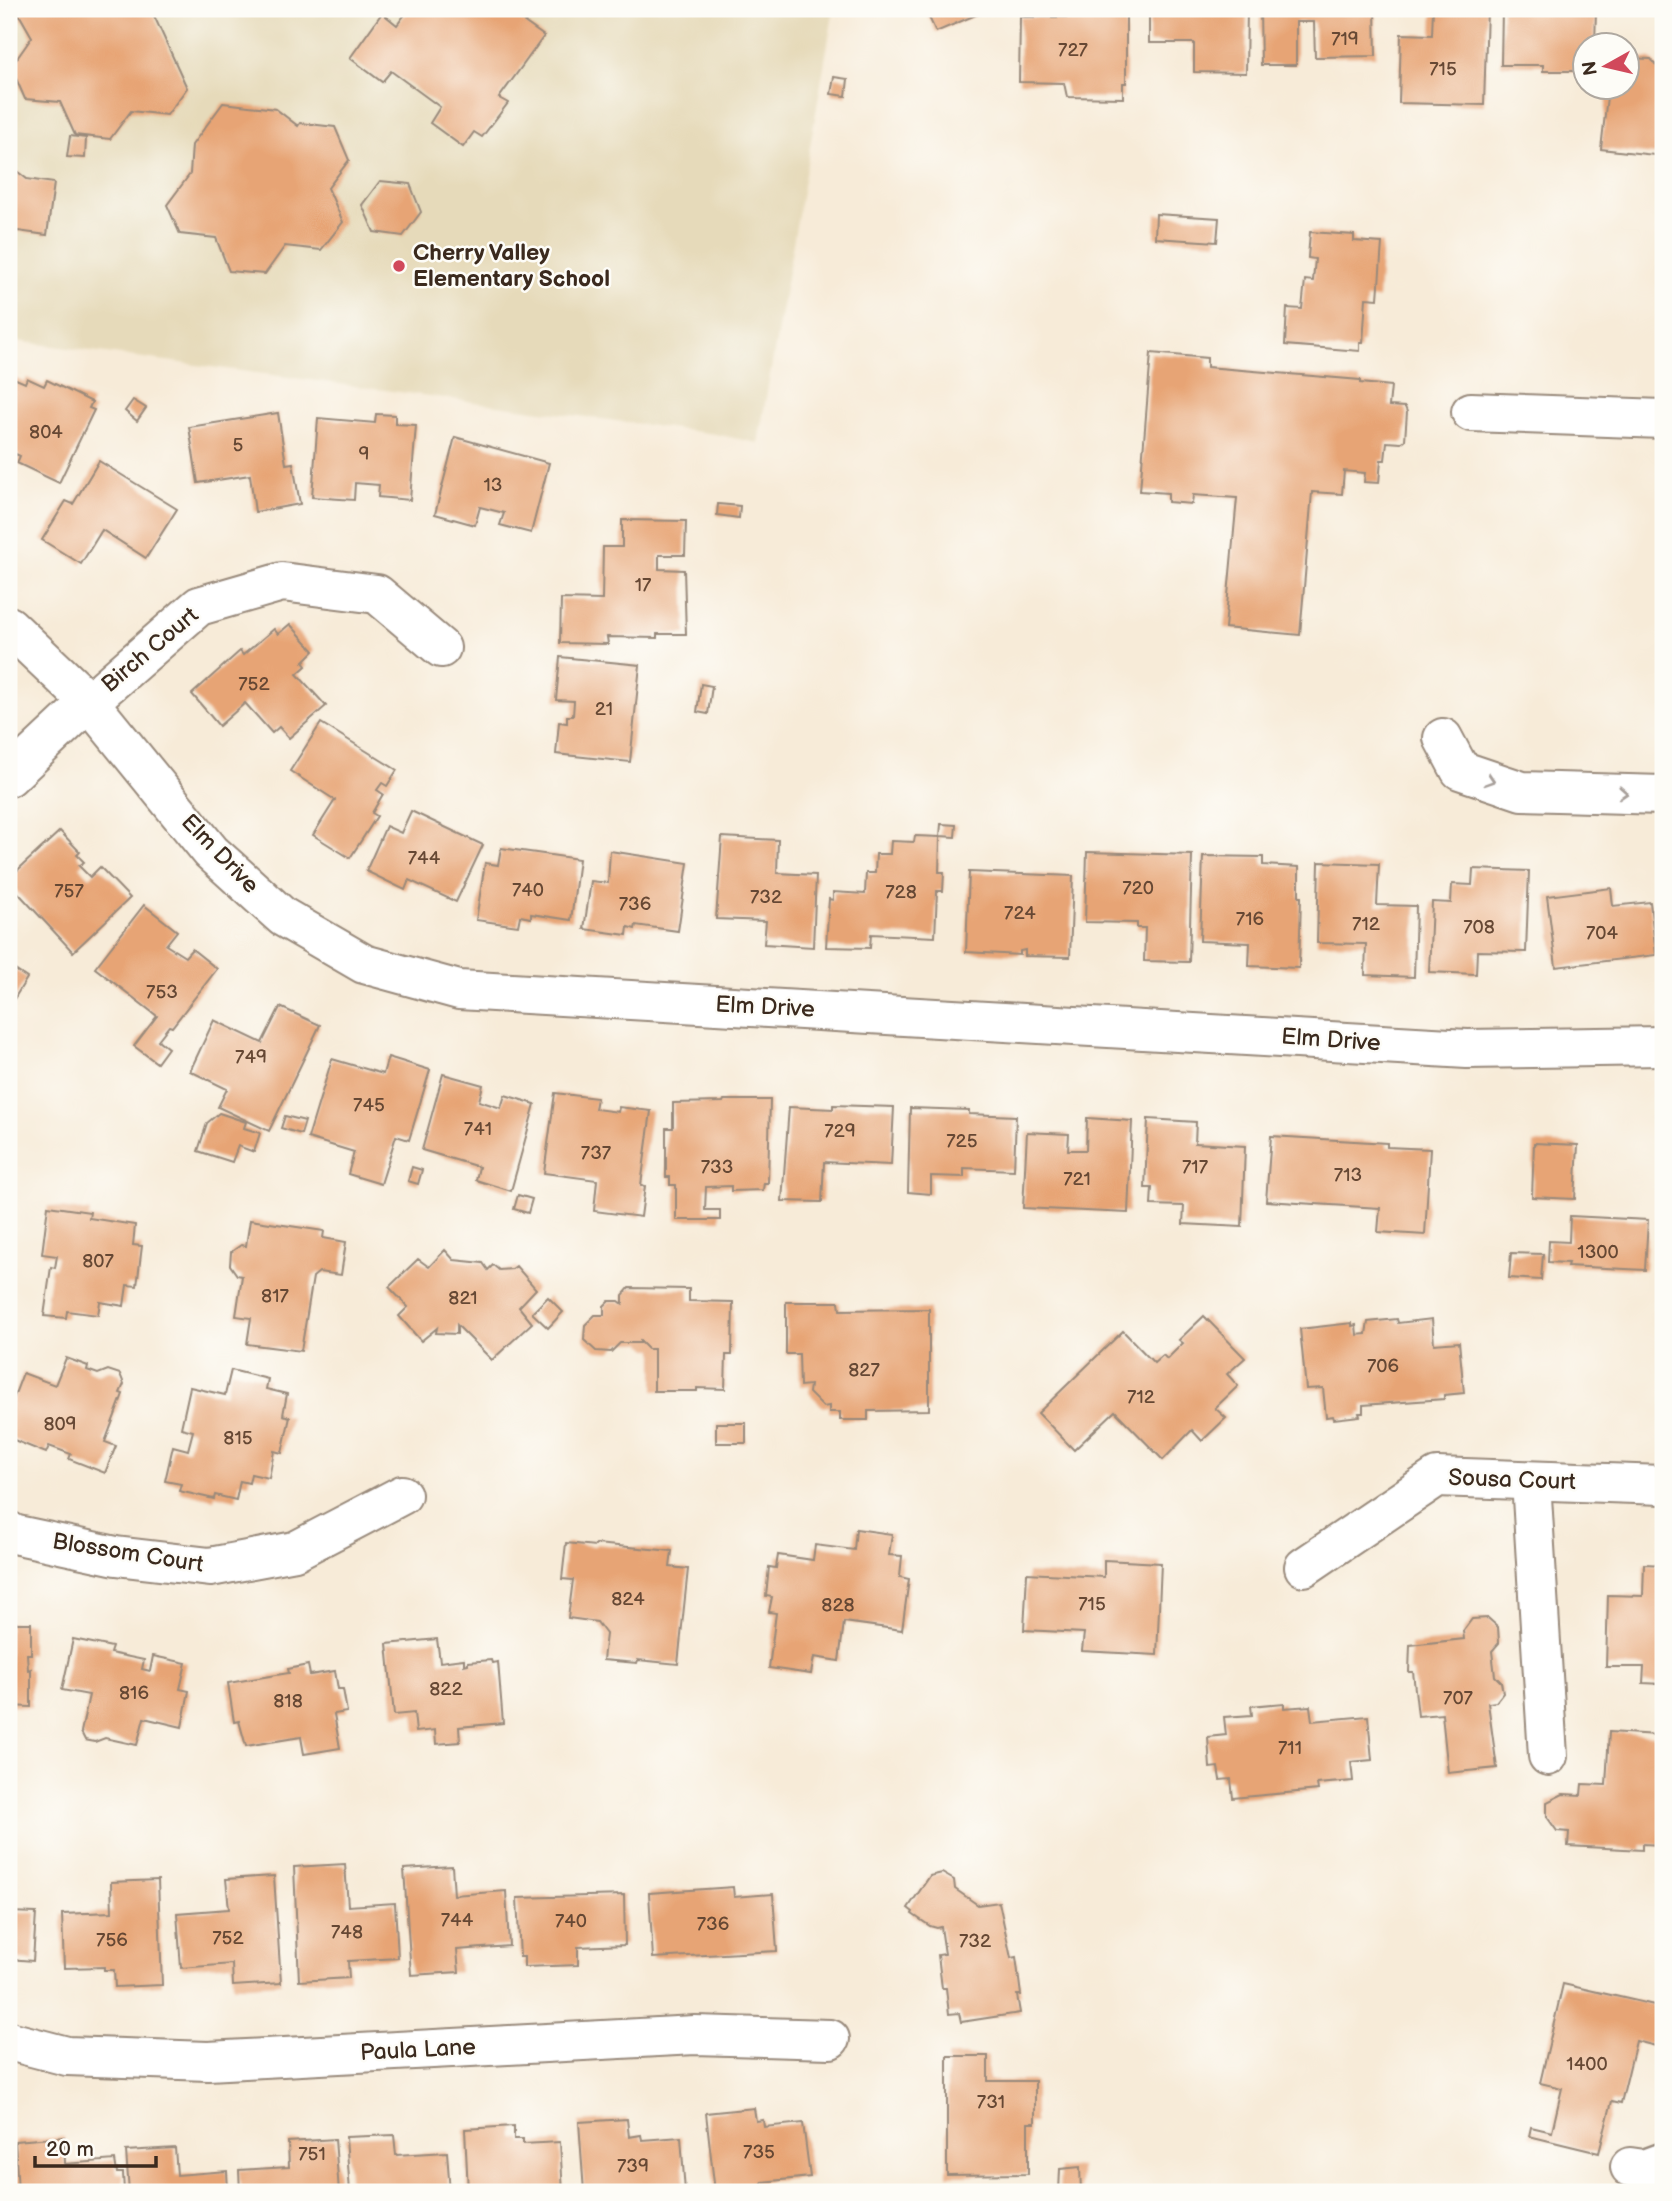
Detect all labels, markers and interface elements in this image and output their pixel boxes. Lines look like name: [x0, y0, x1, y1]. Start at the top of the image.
house number: 719: [1331, 28, 1359, 51]
north arrow: [1570, 32, 1640, 102]
house number: 727: [1058, 39, 1089, 62]
house number: 715: [1429, 58, 1457, 81]
text: N: [1578, 59, 1603, 77]
place label: Cherry Valley Elementary School: [413, 239, 610, 293]
marker: Cherry Valley Elementary School: [391, 258, 407, 274]
house number: 804: [29, 421, 63, 444]
house number: 5: [233, 434, 244, 457]
house number: 9: [359, 443, 369, 466]
house number: 13: [483, 474, 503, 497]
house number: 17: [635, 574, 652, 597]
street label: Birch Court: [96, 601, 204, 699]
house number: 752: [238, 673, 270, 696]
house number: 21: [595, 698, 613, 721]
one-way arrow: [1484, 772, 1496, 786]
one-way arrow: [1618, 786, 1629, 801]
street label: Elm Drive: [175, 808, 265, 900]
house number: 744: [408, 847, 441, 870]
house number: 720: [1122, 877, 1154, 900]
house number: 740: [512, 879, 544, 902]
house number: 757: [54, 880, 84, 903]
house number: 728: [885, 881, 917, 904]
house number: 732: [750, 886, 783, 909]
house number: 736: [619, 893, 651, 916]
house number: 724: [1004, 902, 1036, 925]
house number: 716: [1236, 908, 1264, 931]
house number: 712: [1352, 913, 1381, 936]
house number: 708: [1463, 916, 1495, 939]
house number: 704: [1586, 922, 1618, 945]
house number: 753: [146, 981, 178, 1004]
street label: Elm Drive: [715, 990, 815, 1024]
street label: Elm Drive: [1280, 1023, 1382, 1057]
house number: 749: [235, 1046, 267, 1069]
house number: 745: [353, 1094, 385, 1117]
house number: 741: [464, 1118, 492, 1141]
house number: 729: [824, 1120, 856, 1143]
house number: 725: [946, 1130, 978, 1153]
house number: 737: [581, 1142, 612, 1165]
house number: 733: [701, 1156, 733, 1179]
house number: 717: [1182, 1156, 1209, 1179]
house number: 713: [1334, 1164, 1362, 1187]
house number: 721: [1063, 1168, 1091, 1191]
house number: 1300: [1577, 1241, 1619, 1264]
house number: 807: [82, 1250, 114, 1273]
house number: 817: [261, 1285, 290, 1308]
house number: 821: [448, 1287, 478, 1310]
house number: 706: [1367, 1355, 1399, 1378]
house number: 827: [848, 1359, 880, 1382]
house number: 712: [1127, 1386, 1156, 1409]
house number: 809: [43, 1413, 77, 1436]
house number: 815: [223, 1427, 253, 1450]
street label: Sousa Court: [1448, 1464, 1576, 1496]
street label: Blossom Court: [51, 1527, 205, 1579]
house number: 824: [611, 1588, 645, 1611]
house number: 715: [1078, 1593, 1106, 1616]
house number: 828: [821, 1594, 855, 1617]
house number: 822: [429, 1678, 464, 1701]
house number: 816: [119, 1682, 149, 1705]
house number: 707: [1443, 1687, 1474, 1710]
house number: 818: [273, 1690, 303, 1713]
house number: 711: [1278, 1737, 1302, 1760]
house number: 744: [441, 1909, 474, 1932]
house number: 740: [555, 1910, 587, 1933]
house number: 736: [697, 1913, 729, 1936]
house number: 748: [331, 1921, 363, 1944]
house number: 752: [212, 1927, 244, 1950]
house number: 756: [96, 1929, 128, 1952]
house number: 732: [959, 1930, 992, 1953]
street label: Paula Lane: [359, 2033, 477, 2067]
house number: 1400: [1566, 2053, 1608, 2076]
house number: 731: [977, 2091, 1005, 2114]
scale bar: [35, 2124, 156, 2168]
text: 20 m: [46, 2137, 94, 2162]
house number: 735: [743, 2141, 775, 2164]
house number: 751: [298, 2143, 326, 2166]
house number: 739: [617, 2155, 649, 2178]

